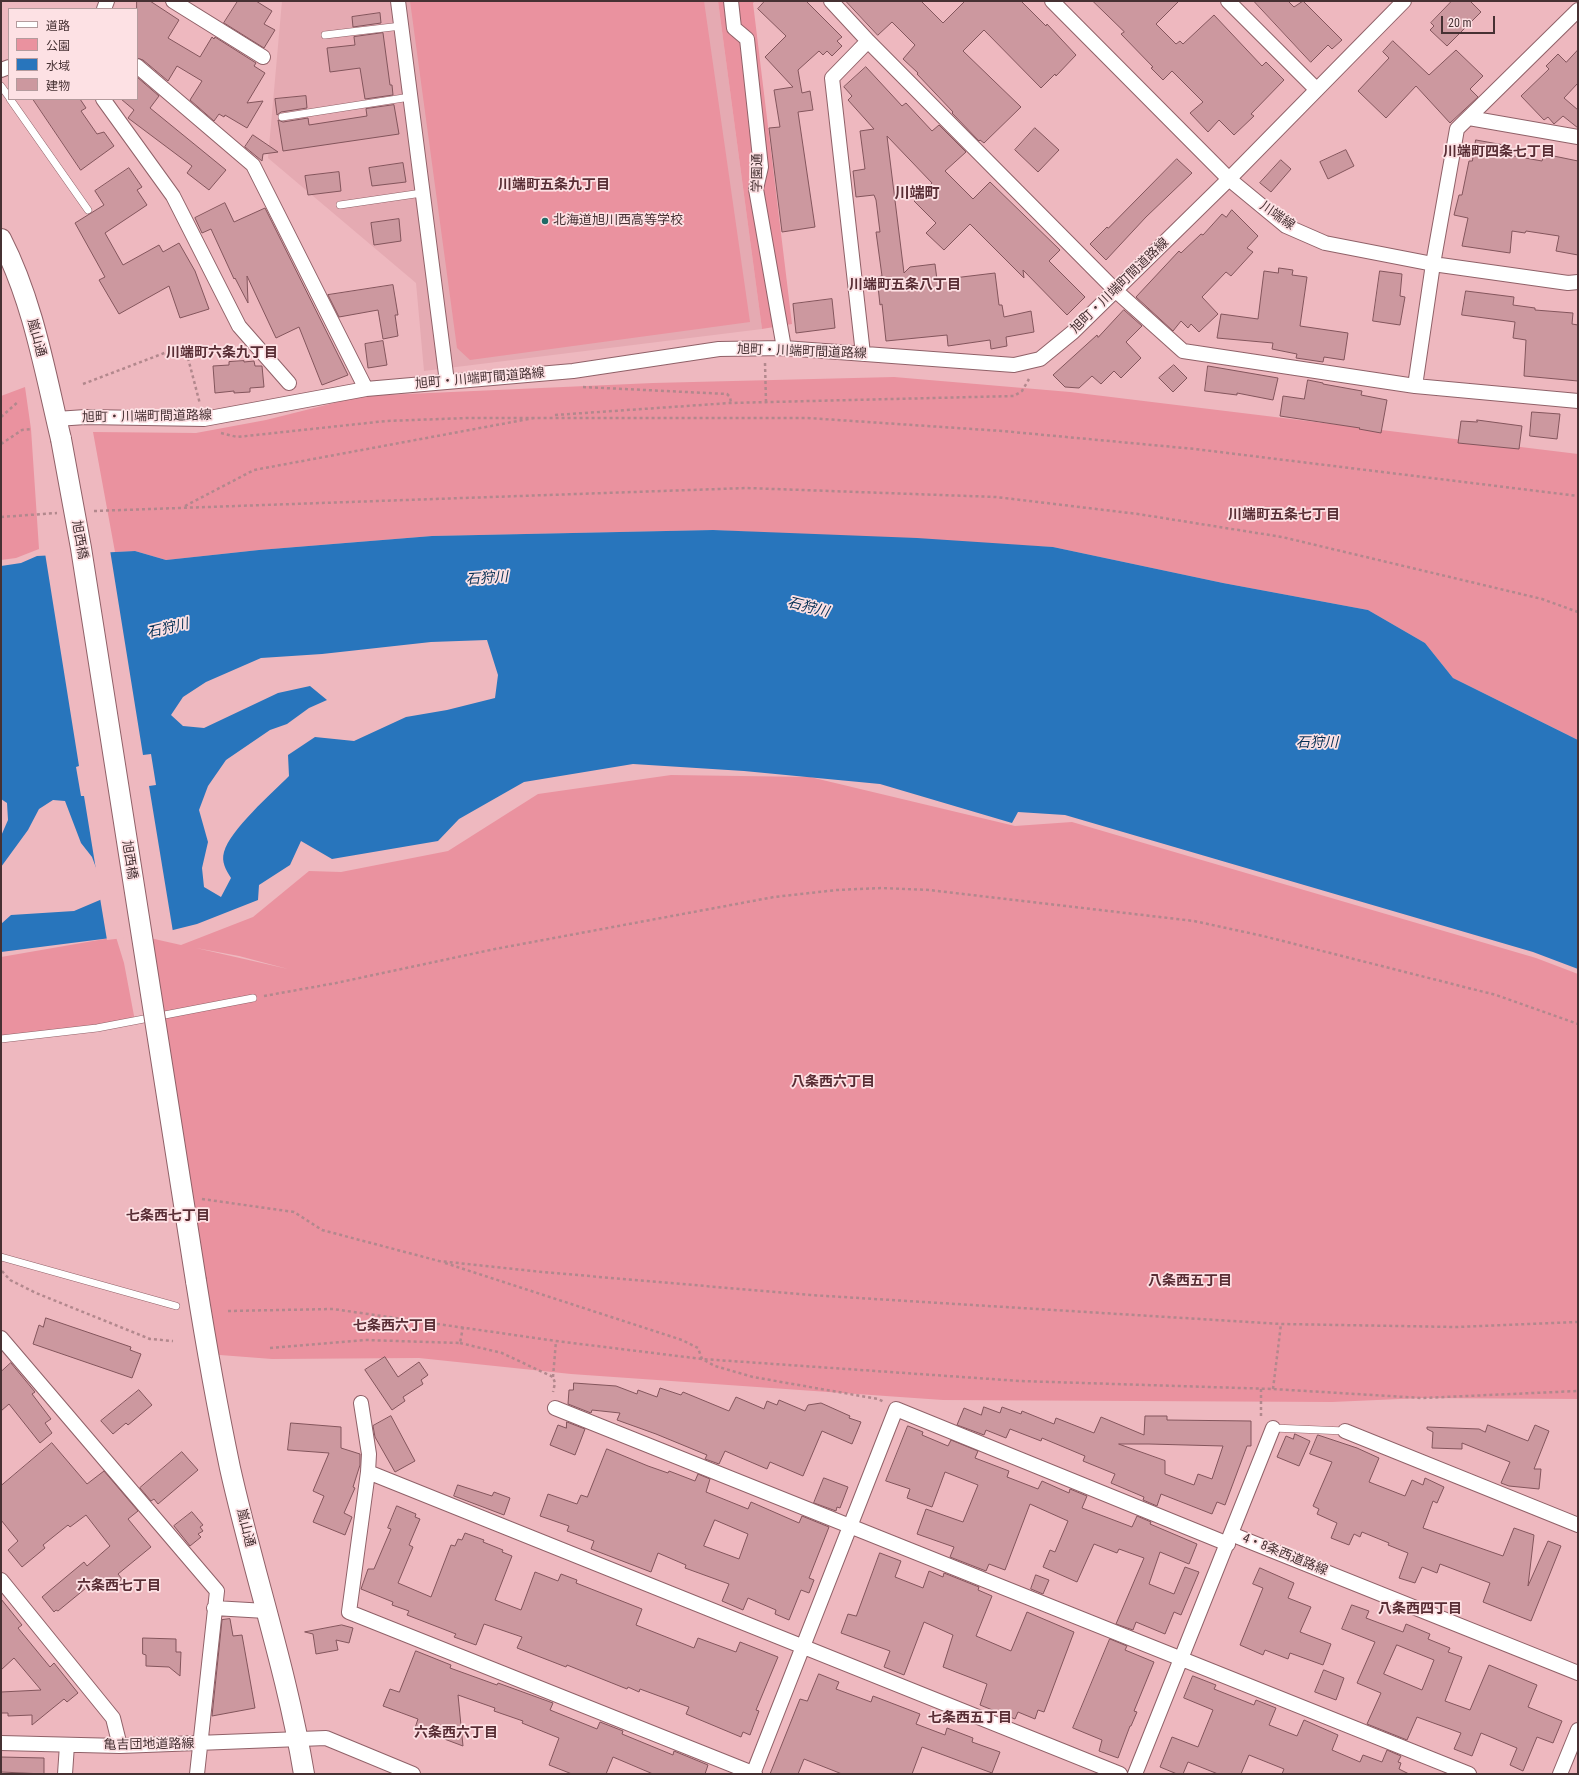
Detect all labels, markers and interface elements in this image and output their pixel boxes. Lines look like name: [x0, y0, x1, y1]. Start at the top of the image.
legend: [8, 8, 138, 100]
scale bar: [1443, 8, 1497, 34]
text: 20 m: [1448, 16, 1472, 30]
text: 道路: [46, 19, 70, 33]
text: 公園: [46, 39, 70, 53]
text: 水域: [46, 59, 70, 73]
text: 建物: [46, 79, 70, 93]
district label: 川端町四条七丁目: [1443, 144, 1555, 160]
street label: 学園通: [750, 153, 766, 193]
district label: 川端町五条九丁目: [498, 177, 610, 193]
district label: 川端町: [895, 185, 939, 203]
street label: 川端線: [1257, 198, 1297, 234]
place label: 北海道旭川西高等学校: [553, 213, 683, 229]
marker: 北海道旭川西高等学校: [540, 216, 550, 226]
street label: 旭町・川端町間道路線: [1068, 235, 1172, 337]
district label: 川端町五条八丁目: [849, 277, 961, 293]
street label: 嵐山通: [23, 317, 49, 359]
street label: 旭町・川端町間道路線: [737, 342, 867, 362]
district label: 川端町六条九丁目: [166, 345, 278, 361]
street label: 旭町・川端町間道路線: [415, 366, 545, 392]
street label: 旭町・川端町間道路線: [82, 408, 212, 426]
district label: 川端町五条七丁目: [1228, 507, 1340, 523]
street label: 旭西橋: [68, 519, 90, 561]
water label: 石狩川: [465, 569, 509, 589]
water label: 石狩川: [786, 595, 830, 621]
water label: 石狩川: [146, 616, 190, 642]
water label: 石狩川: [1296, 735, 1338, 751]
street label: 旭西橋: [118, 840, 140, 880]
district label: 八条西六丁目: [791, 1074, 875, 1090]
district label: 七条西七丁目: [126, 1208, 210, 1224]
district label: 八条西五丁目: [1148, 1273, 1232, 1289]
district label: 七条西六丁目: [353, 1318, 437, 1334]
street label: 嵐山通: [233, 1507, 257, 1549]
street label: 4・8条西道路線: [1240, 1531, 1330, 1579]
district label: 六条西七丁目: [77, 1578, 161, 1594]
district label: 八条西四丁目: [1378, 1601, 1462, 1617]
district label: 七条西五丁目: [928, 1710, 1012, 1726]
district label: 六条西六丁目: [414, 1725, 498, 1741]
street label: 亀吉団地道路線: [103, 1736, 195, 1754]

